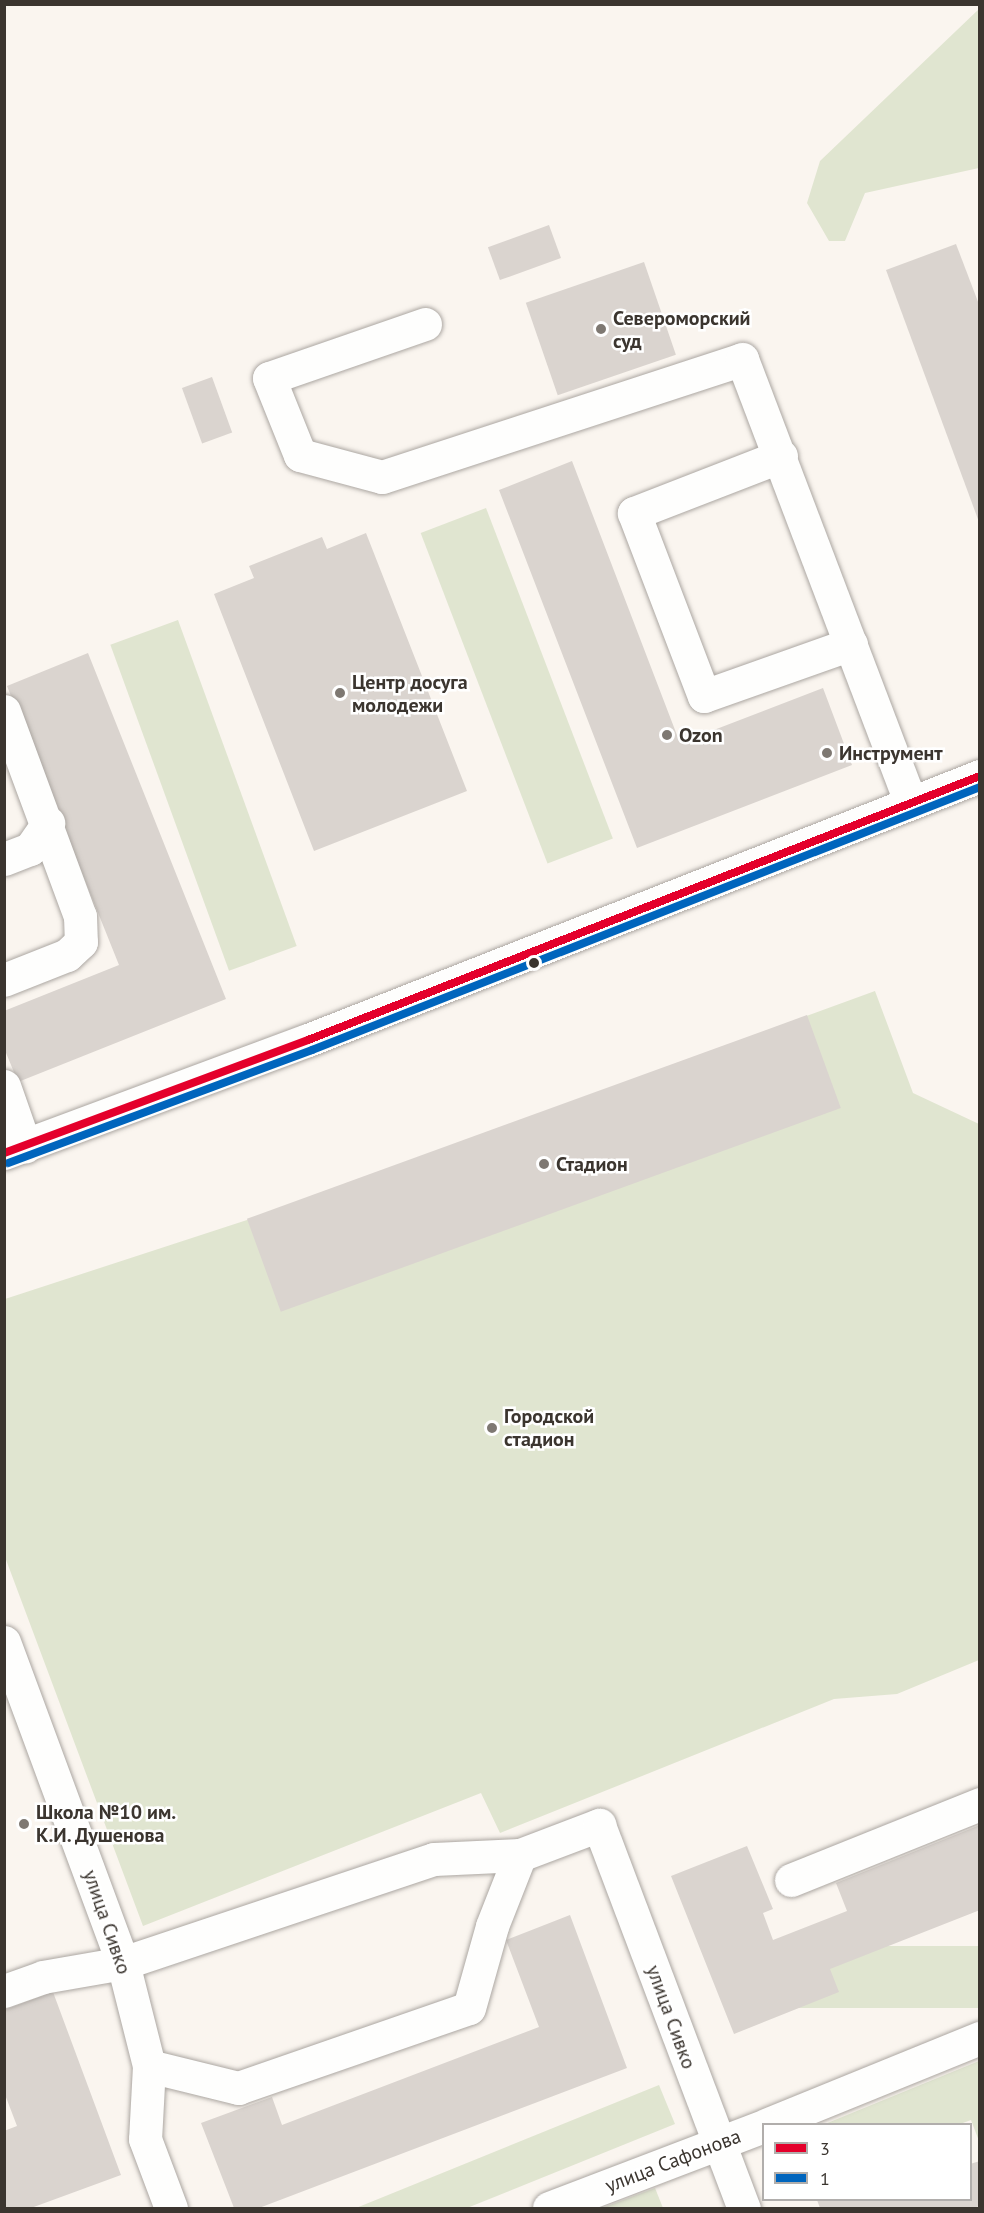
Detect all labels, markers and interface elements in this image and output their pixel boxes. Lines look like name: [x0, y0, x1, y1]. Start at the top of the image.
place label: Североморский суд: [613, 306, 751, 353]
marker: Североморский суд: [594, 322, 608, 336]
place label: Центр досуга молодежи: [352, 670, 468, 717]
marker: Центр досуга молодежи: [333, 686, 347, 700]
place label: Ozon: [679, 723, 723, 747]
marker: Ozon: [660, 728, 674, 742]
place label: Инструмент: [839, 741, 943, 765]
marker: Инструмент: [820, 746, 834, 760]
unlabelled marker: [528, 957, 540, 969]
place label: Стадион: [556, 1152, 628, 1176]
marker: Стадион: [537, 1157, 551, 1171]
place label: Городской стадион: [504, 1404, 594, 1451]
marker: Городской стадион: [485, 1421, 499, 1435]
place label: Школа №10 им. К.И. Душенова: [36, 1800, 176, 1847]
marker: Школа №10 им. К.И. Душенова: [17, 1817, 31, 1831]
street label: улица Сивко: [78, 1867, 136, 1977]
street label: улица Сивко: [641, 1962, 701, 2072]
legend: [762, 2123, 972, 2201]
street label: улица Сафонова: [602, 2124, 744, 2198]
text: 3: [820, 2137, 830, 2160]
text: 1: [820, 2167, 830, 2190]

